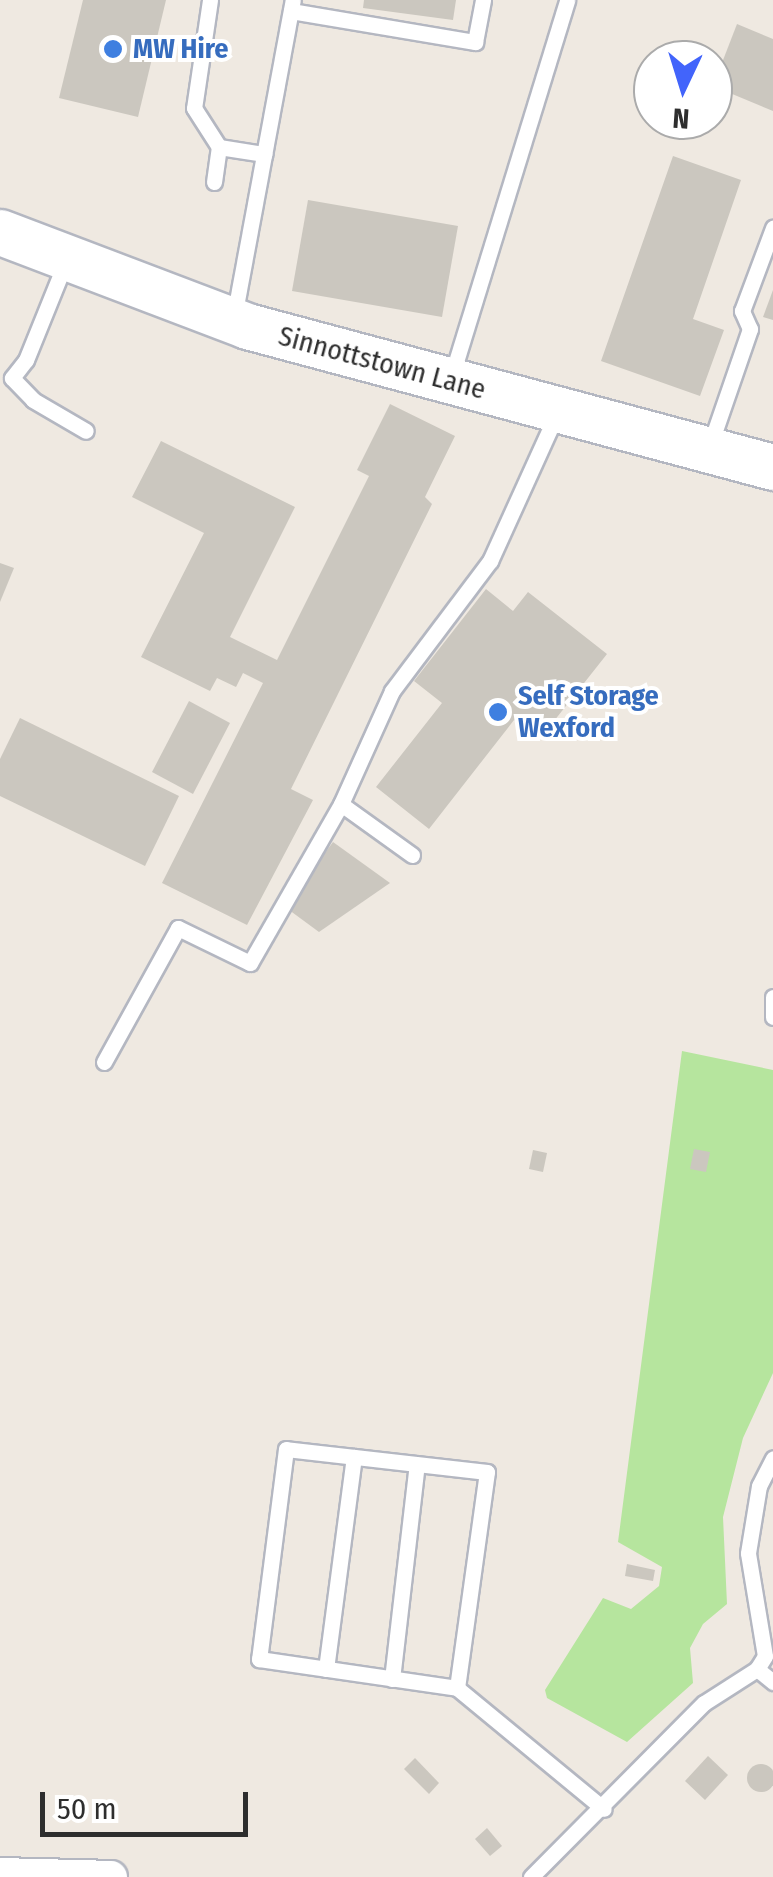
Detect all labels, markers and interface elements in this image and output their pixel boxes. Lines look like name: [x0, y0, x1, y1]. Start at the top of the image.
place label: MW Hire: [133, 32, 228, 66]
marker: MW Hire: [102, 38, 124, 60]
north arrow: [633, 40, 733, 140]
text: N: [671, 101, 691, 135]
street label: Sinnottstown Lane: [275, 319, 489, 407]
place label: Self Storage Wexford: [518, 679, 659, 745]
marker: Self Storage Wexford: [487, 701, 509, 723]
scale bar: [45, 1772, 252, 1834]
text: 50 m: [57, 1791, 117, 1827]

